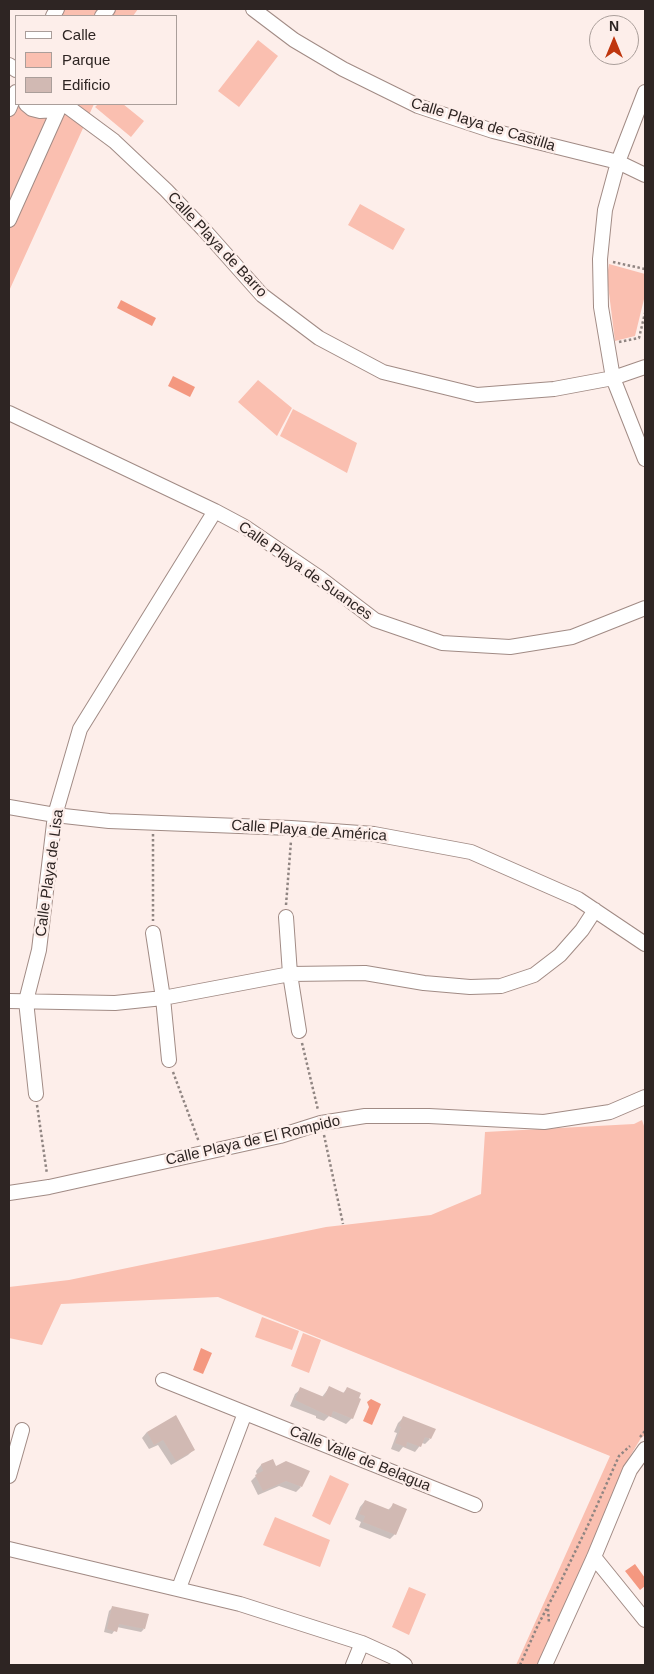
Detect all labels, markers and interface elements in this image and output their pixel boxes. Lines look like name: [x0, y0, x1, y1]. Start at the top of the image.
legend: [15, 15, 178, 105]
north arrow: [589, 15, 639, 65]
text: N: [609, 18, 619, 34]
text: Calle: [62, 26, 96, 43]
text: Parque: [62, 51, 110, 68]
text: Edificio: [62, 76, 110, 93]
street label: Calle Playa de Castilla: [409, 94, 557, 156]
street label: Calle Playa de Barro: [164, 189, 270, 301]
street label: Calle Playa de Suances: [235, 518, 375, 624]
street label: Calle Playa de Lisa: [32, 808, 68, 938]
street label: Calle Playa de América: [231, 817, 387, 845]
street label: Calle Playa de El Rompido: [164, 1112, 342, 1170]
street label: Calle Valle de Belagua: [287, 1422, 433, 1496]

